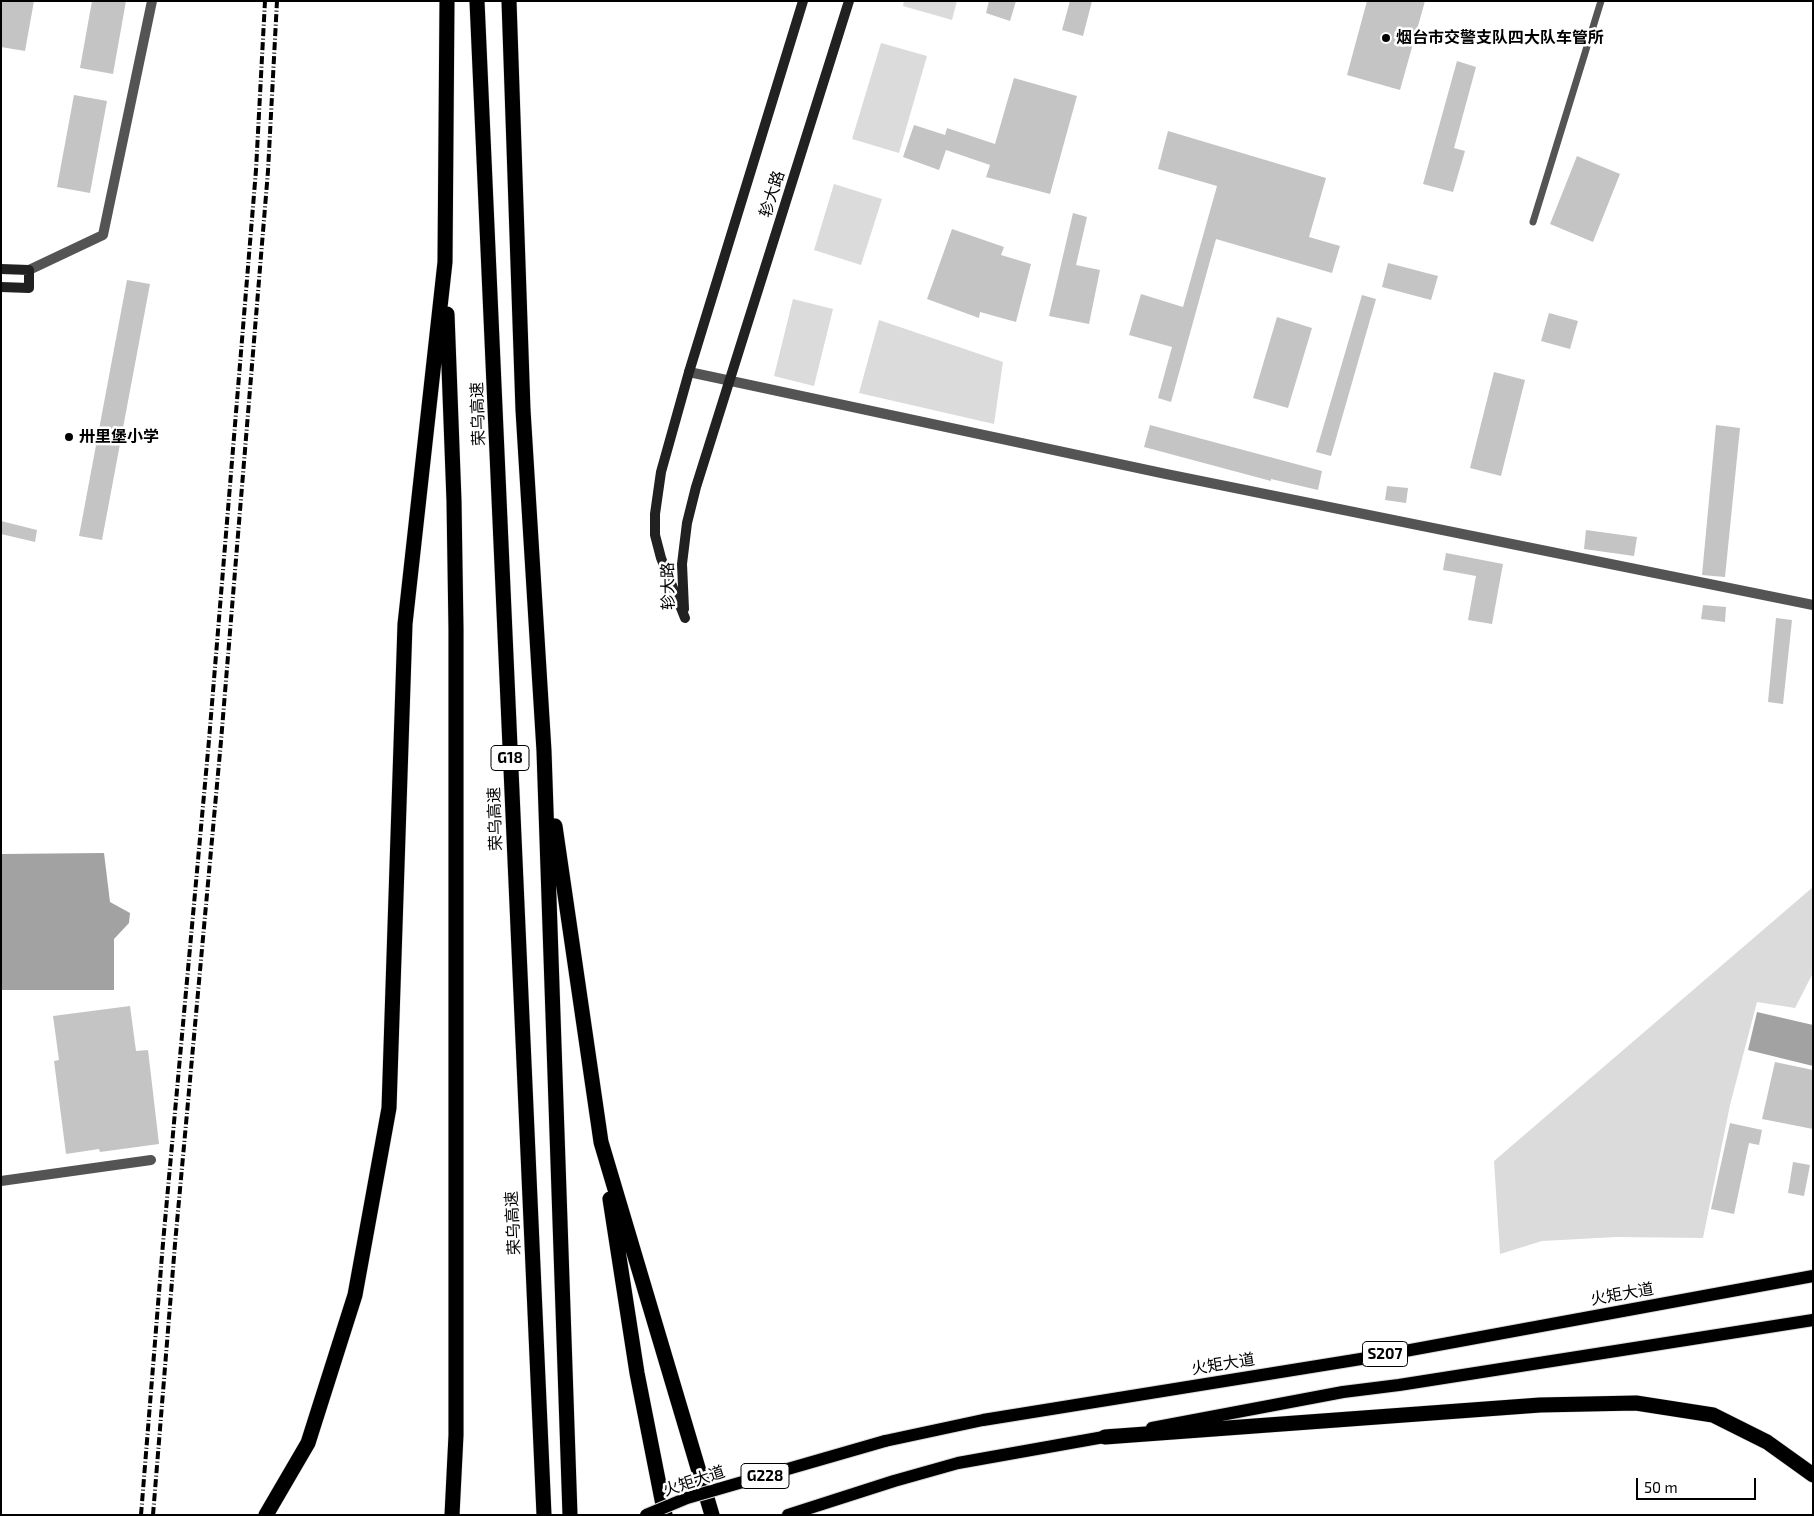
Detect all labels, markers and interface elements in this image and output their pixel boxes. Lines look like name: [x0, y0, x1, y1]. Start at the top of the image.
place label: 烟台市交警支队四大队车管所: [1396, 28, 1604, 48]
marker: 烟台市交警支队四大队车管所: [1380, 32, 1392, 44]
street label: 轸大路: [755, 168, 789, 220]
street label: 荣乌高速: [467, 382, 489, 446]
place label: 卅里堡小学: [79, 427, 159, 447]
marker: 卅里堡小学: [63, 431, 75, 443]
street label: 轸大路: [658, 562, 678, 610]
road number: G18: [491, 746, 529, 770]
street label: 荣乌高速: [484, 787, 506, 851]
street label: 荣乌高速: [502, 1191, 524, 1255]
street label: 火矩大道: [1589, 1279, 1655, 1309]
road number: S207: [1362, 1342, 1408, 1366]
street label: 火矩大道: [1190, 1350, 1256, 1378]
street label: 火矩大道: [661, 1462, 727, 1500]
road number: G228: [741, 1464, 789, 1488]
scale bar: [1639, 1468, 1759, 1500]
text: 50 m: [1644, 1478, 1678, 1496]

